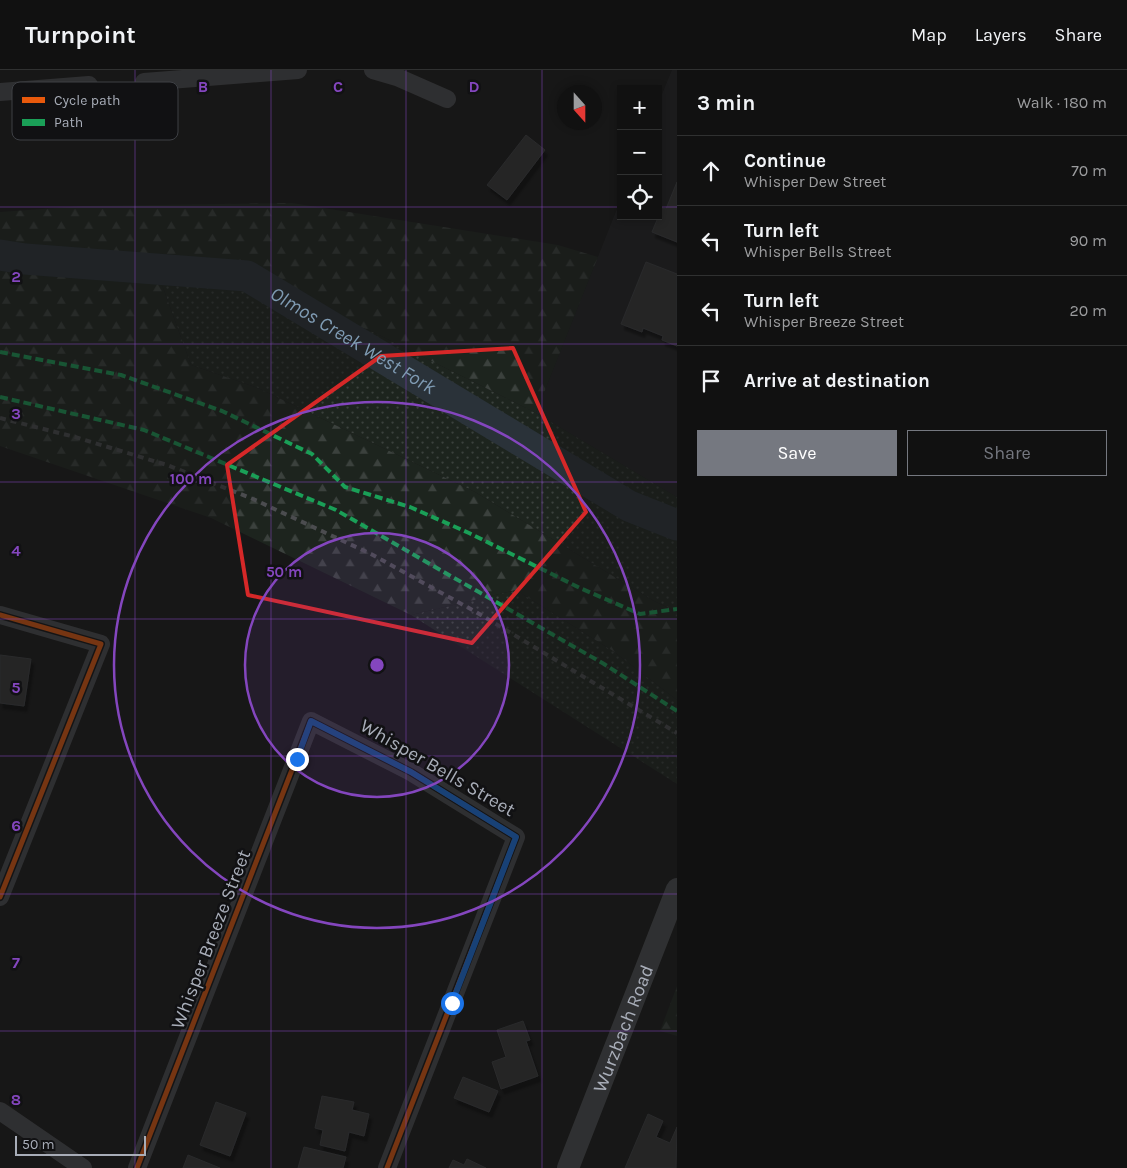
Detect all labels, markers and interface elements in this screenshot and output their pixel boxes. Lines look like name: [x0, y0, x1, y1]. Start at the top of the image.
text: Turnpoint: [25, 21, 136, 49]
text: Map: [911, 24, 947, 46]
text: Layers: [975, 24, 1027, 46]
text: Share: [1055, 24, 1102, 46]
text: B: [198, 77, 208, 96]
text: C: [333, 77, 343, 96]
text: D: [469, 77, 480, 96]
legend: [12, 82, 178, 140]
north arrow: [557, 85, 602, 130]
map controls: [617, 85, 662, 220]
button: +: [617, 85, 662, 130]
text: 3 min: [697, 91, 755, 115]
text: Cycle path: [54, 92, 120, 109]
text: Walk · 180 m: [1017, 93, 1107, 112]
text: Path: [54, 114, 83, 131]
button: −: [617, 130, 662, 175]
text: Continue: [744, 150, 826, 172]
icon: ahead: [697, 157, 725, 185]
text: 70 m: [1071, 161, 1107, 180]
text: Whisper Dew Street: [744, 172, 886, 191]
button: locate: [617, 175, 662, 220]
text: Turn left: [744, 220, 819, 242]
icon: left: [697, 227, 725, 255]
text: 90 m: [1069, 231, 1107, 250]
text: Whisper Bells Street: [744, 242, 892, 261]
text: 2: [11, 267, 21, 286]
water label: Olmos Creek West Fork: [266, 282, 441, 399]
text: Turn left: [744, 290, 819, 312]
icon: left: [697, 297, 725, 325]
text: 20 m: [1069, 301, 1107, 320]
text: Whisper Breeze Street: [744, 312, 904, 331]
icon: arrive: [697, 367, 725, 395]
text: Arrive at destination: [744, 370, 930, 392]
text: 3: [11, 404, 21, 423]
button: Save: [697, 430, 897, 476]
button: Share: [907, 430, 1107, 476]
text: 100 m: [170, 470, 212, 488]
text: 4: [11, 541, 21, 560]
text: 50 m: [266, 563, 302, 581]
centre of rings: [368, 656, 386, 674]
text: 5: [11, 678, 21, 697]
street label: Whisper Bells Street: [356, 715, 519, 821]
route end: [286, 748, 309, 771]
text: 6: [11, 816, 21, 835]
street label: Whisper Breeze Street: [167, 847, 255, 1032]
text: 7: [12, 953, 20, 972]
street label: Wurzbach Road: [589, 962, 658, 1096]
route start: [441, 992, 464, 1015]
text: 8: [11, 1090, 21, 1109]
scale bar: [15, 1133, 146, 1156]
text: 50 m: [22, 1136, 55, 1153]

